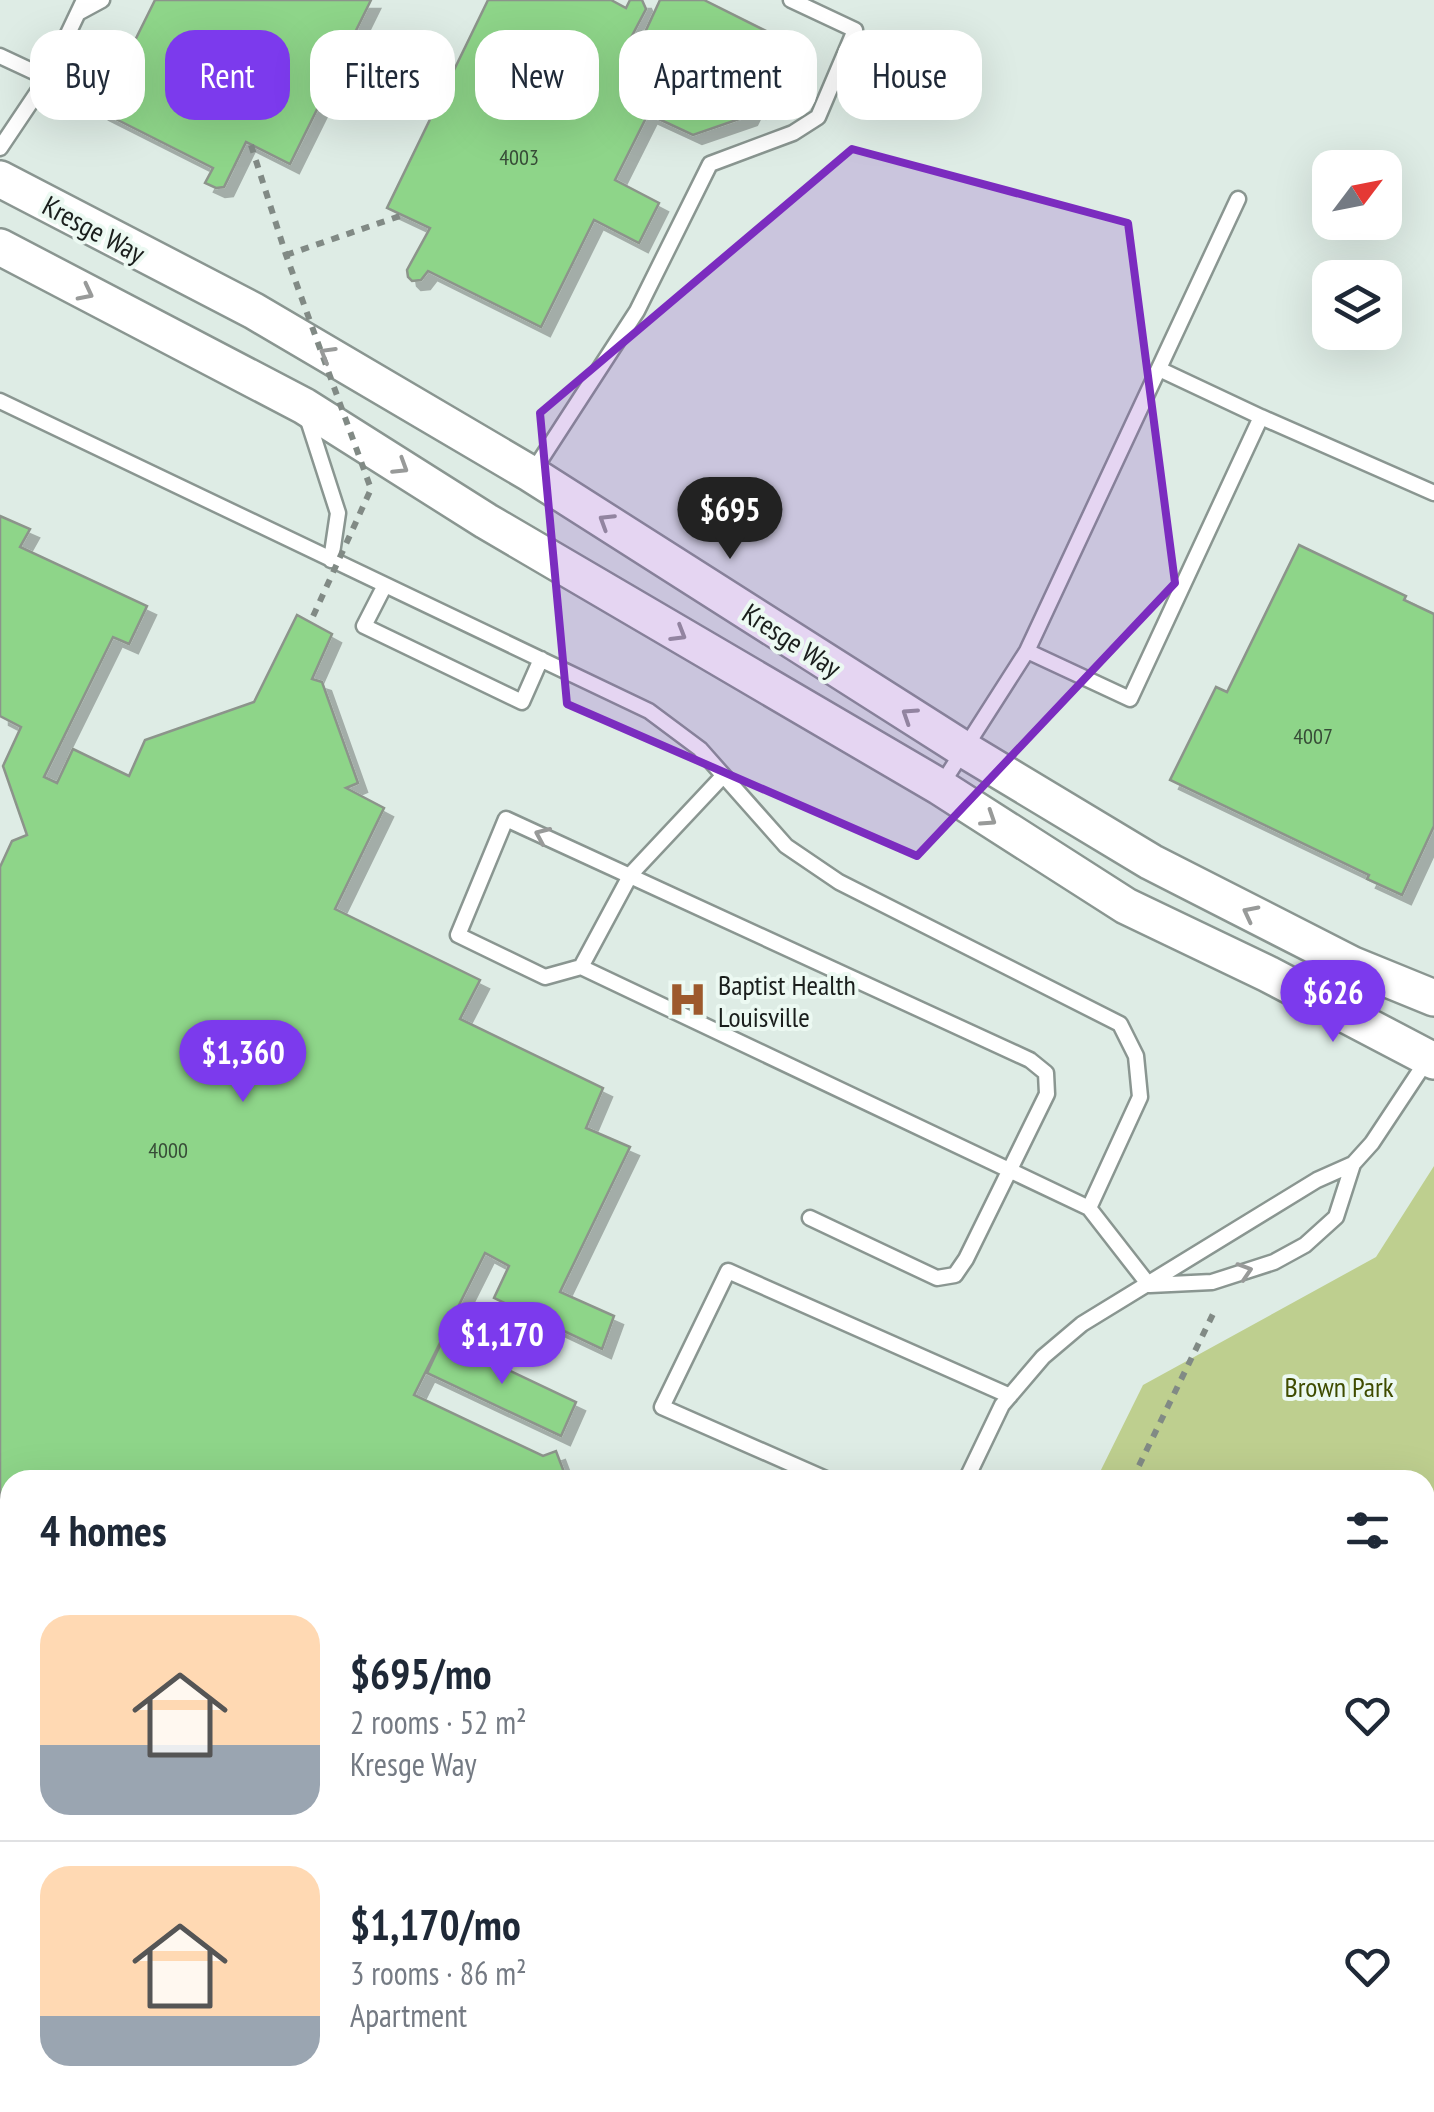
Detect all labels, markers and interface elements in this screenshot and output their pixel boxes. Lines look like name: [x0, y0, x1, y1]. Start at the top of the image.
chip: Buy: [30, 30, 145, 120]
chip: Rent: [165, 30, 290, 120]
chip: Filters: [310, 30, 455, 120]
chip: New: [475, 30, 599, 120]
chip: Apartment: [619, 30, 817, 120]
chip: House: [837, 30, 982, 120]
house number: 4003: [499, 143, 539, 171]
north arrow: [1312, 150, 1402, 240]
map controls: [1312, 150, 1402, 350]
street label: Kresge Way: [36, 187, 152, 272]
button: layers: [1312, 260, 1402, 350]
one-way arrow: [76, 281, 94, 301]
one-way arrow: [320, 347, 338, 366]
one-way arrow: [390, 455, 408, 474]
pin: $695: [671, 477, 789, 562]
text: $695: [699, 488, 761, 530]
one-way arrow: [598, 514, 616, 533]
street label: Kresge Way: [736, 594, 849, 686]
one-way arrow: [669, 622, 687, 641]
one-way arrow: [902, 708, 920, 727]
house number: 4007: [1293, 722, 1333, 750]
one-way arrow: [978, 806, 996, 825]
one-way arrow: [534, 827, 552, 847]
one-way arrow: [1243, 906, 1261, 925]
pin: $626: [1274, 960, 1392, 1045]
place label: Baptist Health Louisville: [718, 966, 856, 1035]
text: $626: [1302, 971, 1364, 1013]
hospital icon: Baptist Health Louisville: [667, 979, 709, 1021]
pin: $1,360: [162, 1020, 324, 1105]
text: $1,360: [201, 1031, 285, 1073]
house number: 4000: [148, 1136, 188, 1164]
one-way arrow: [1235, 1263, 1252, 1283]
pin: $1,170: [421, 1302, 583, 1387]
text: $1,170: [460, 1313, 544, 1355]
park label: Brown Park: [1284, 1368, 1394, 1405]
text: 4 homes: [40, 1503, 167, 1558]
icon: filters: [1340, 1503, 1395, 1558]
text: $695/mo: [350, 1646, 492, 1701]
icon: home: [120, 1655, 240, 1775]
icon: heart: [1340, 1688, 1395, 1743]
text: 2 rooms · 52 m²: [350, 1701, 527, 1743]
text: Kresge Way: [350, 1743, 476, 1785]
text: $1,170/mo: [350, 1897, 521, 1952]
icon: home: [120, 1906, 240, 2026]
icon: heart: [1340, 1939, 1395, 1994]
text: 3 rooms · 86 m²: [350, 1952, 527, 1994]
text: Apartment: [350, 1994, 467, 2036]

